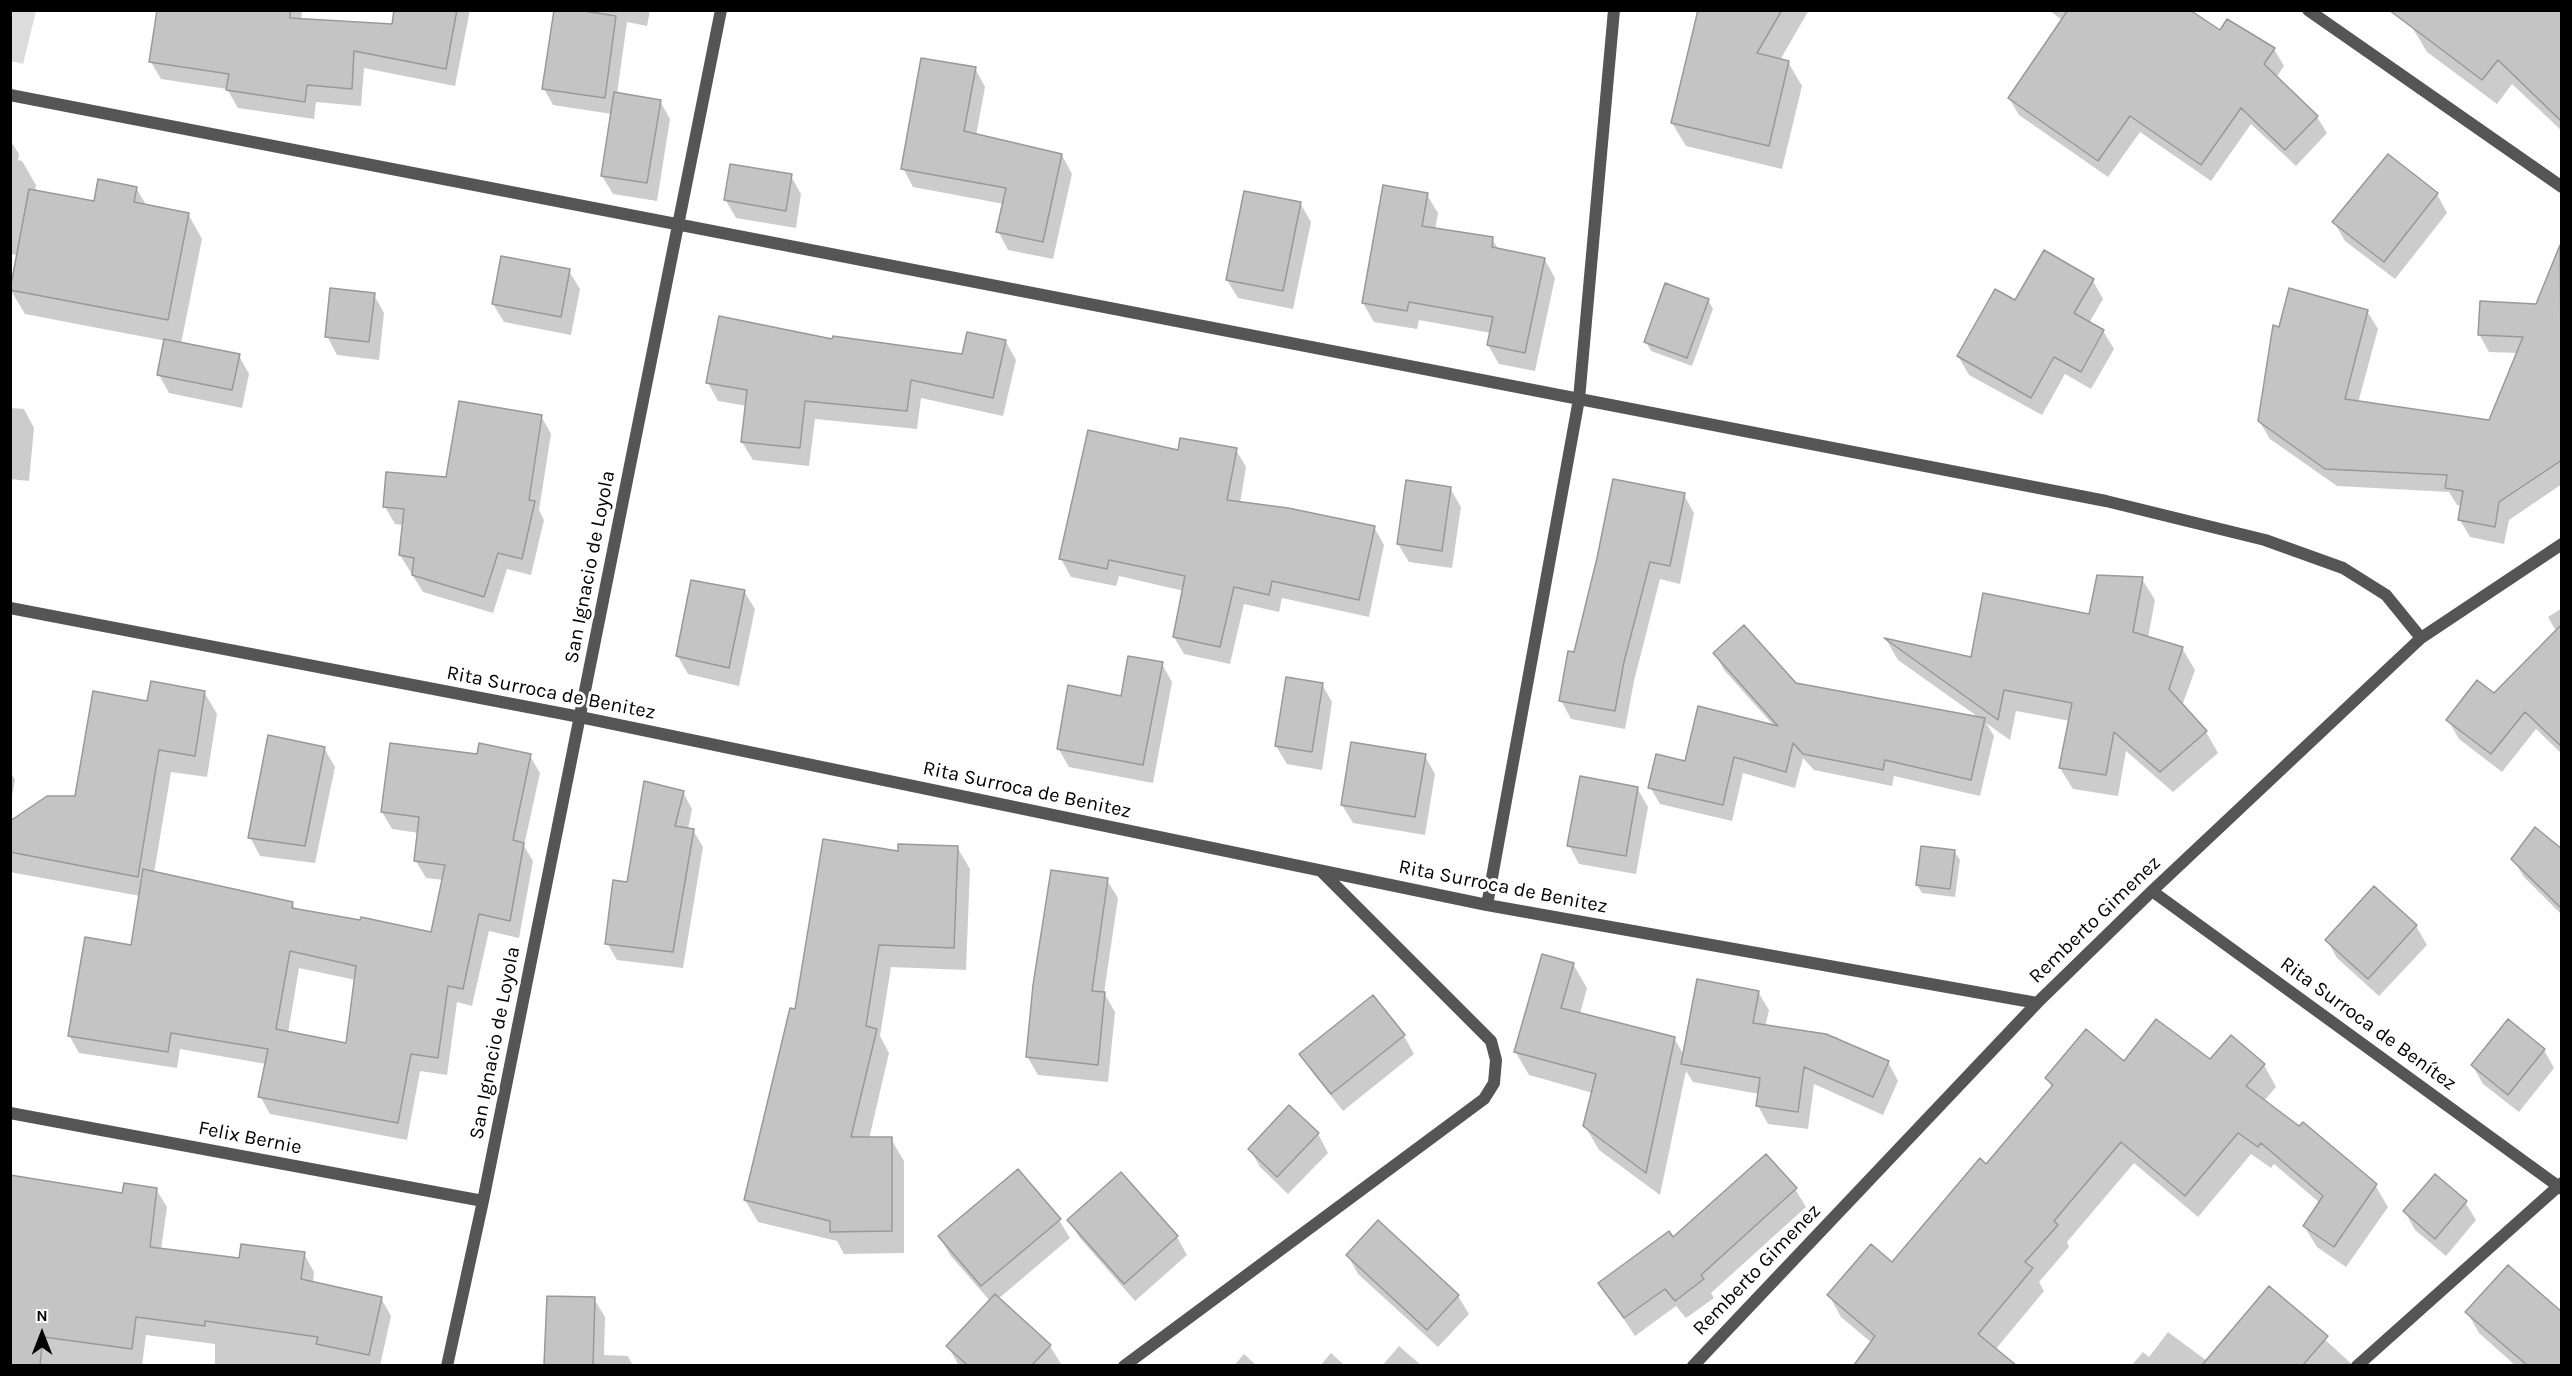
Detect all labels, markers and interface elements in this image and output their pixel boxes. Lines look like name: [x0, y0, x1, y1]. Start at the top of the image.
street label: San Ignacio de Loyola: [560, 469, 620, 665]
street label: Rita Surroca de Benitez: [445, 661, 657, 725]
street label: Rita Surroca de Benitez: [921, 756, 1133, 824]
street label: Remberto Gimenez: [2024, 851, 2166, 989]
street label: Rita Surroca de Benitez: [1397, 855, 1609, 919]
street label: San Ignacio de Loyola: [465, 945, 525, 1141]
street label: Rita Surroca de Benítez: [2275, 952, 2461, 1096]
street label: Felix Bernie: [196, 1116, 304, 1160]
street label: Remberto Gimenez: [1688, 1199, 1826, 1341]
north arrow: [12, 1304, 72, 1364]
text: N: [36, 1306, 48, 1325]

